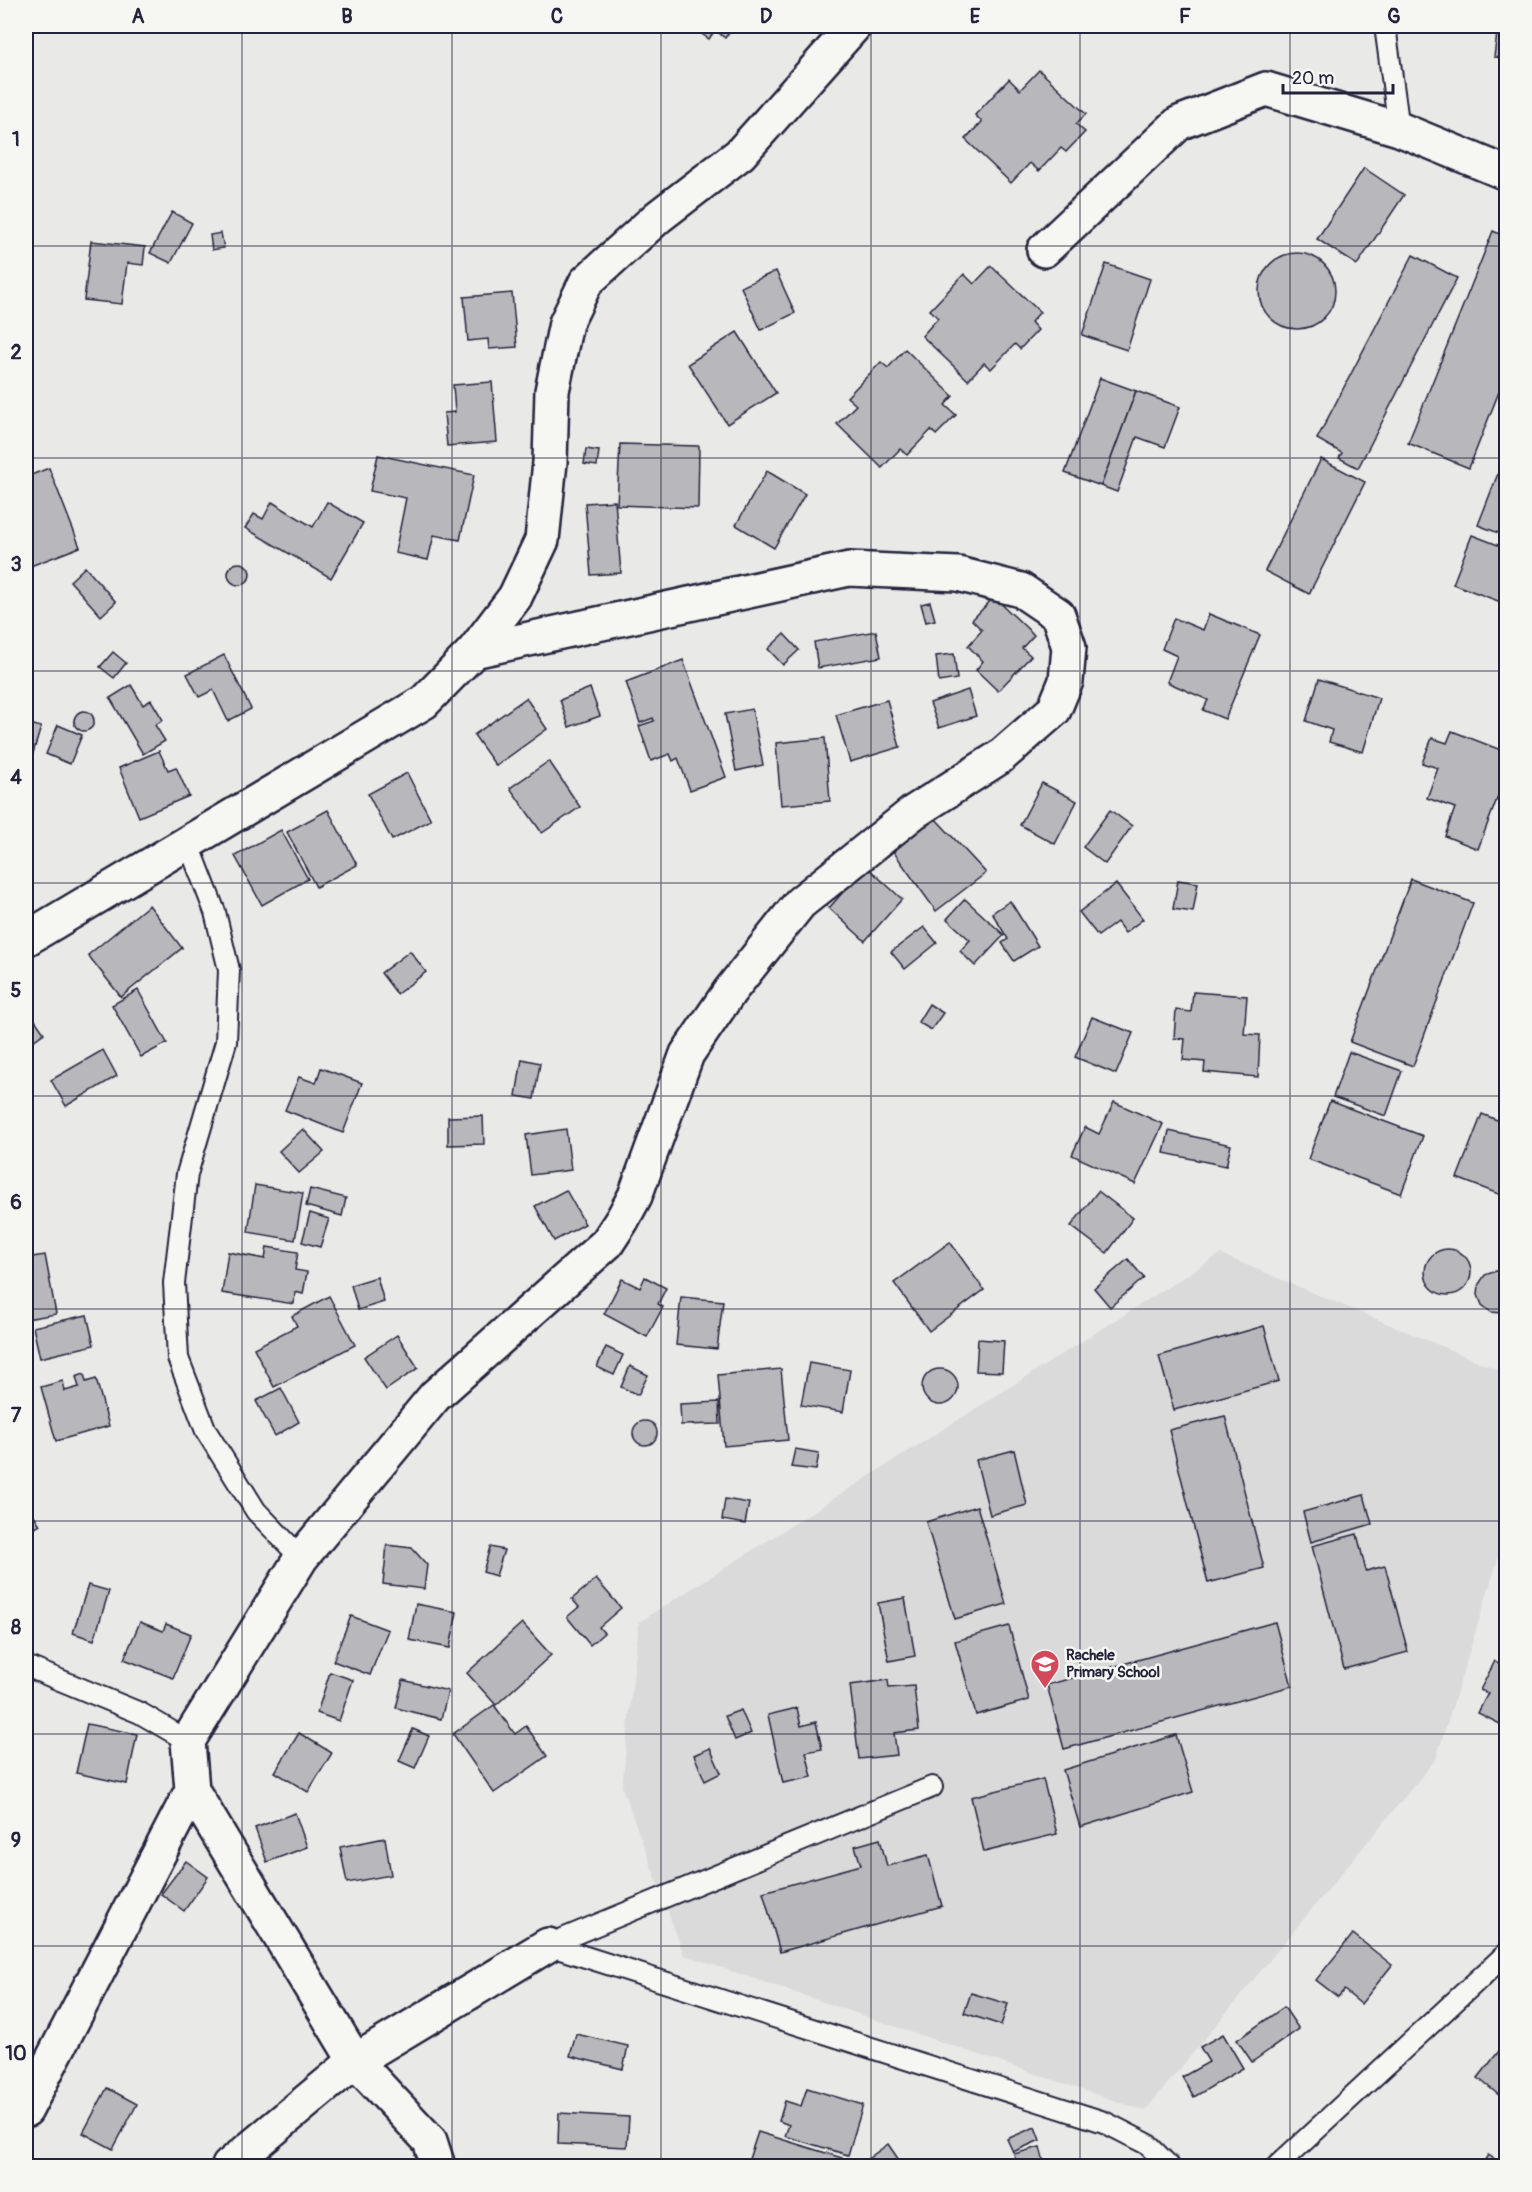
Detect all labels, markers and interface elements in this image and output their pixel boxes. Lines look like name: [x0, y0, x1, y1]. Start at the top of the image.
text: A: [132, 4, 145, 29]
text: B: [341, 4, 353, 29]
text: C: [551, 4, 563, 29]
text: D: [760, 4, 773, 29]
text: E: [970, 4, 981, 29]
text: F: [1179, 4, 1191, 29]
text: G: [1387, 4, 1401, 29]
scale bar: [1283, 57, 1392, 95]
text: 20 m: [1292, 67, 1334, 90]
text: 1: [12, 127, 20, 152]
text: 2: [10, 340, 22, 365]
text: 3: [10, 552, 22, 577]
text: 4: [10, 765, 22, 790]
text: 5: [11, 978, 22, 1003]
text: 6: [10, 1190, 22, 1215]
text: 7: [11, 1403, 22, 1428]
text: 8: [11, 1615, 21, 1640]
place label: Rachele Primary School: [1066, 1646, 1160, 1682]
school or university icon: Rachele Primary School: [1029, 1648, 1061, 1690]
text: 9: [11, 1828, 21, 1853]
text: 10: [5, 2041, 27, 2066]

